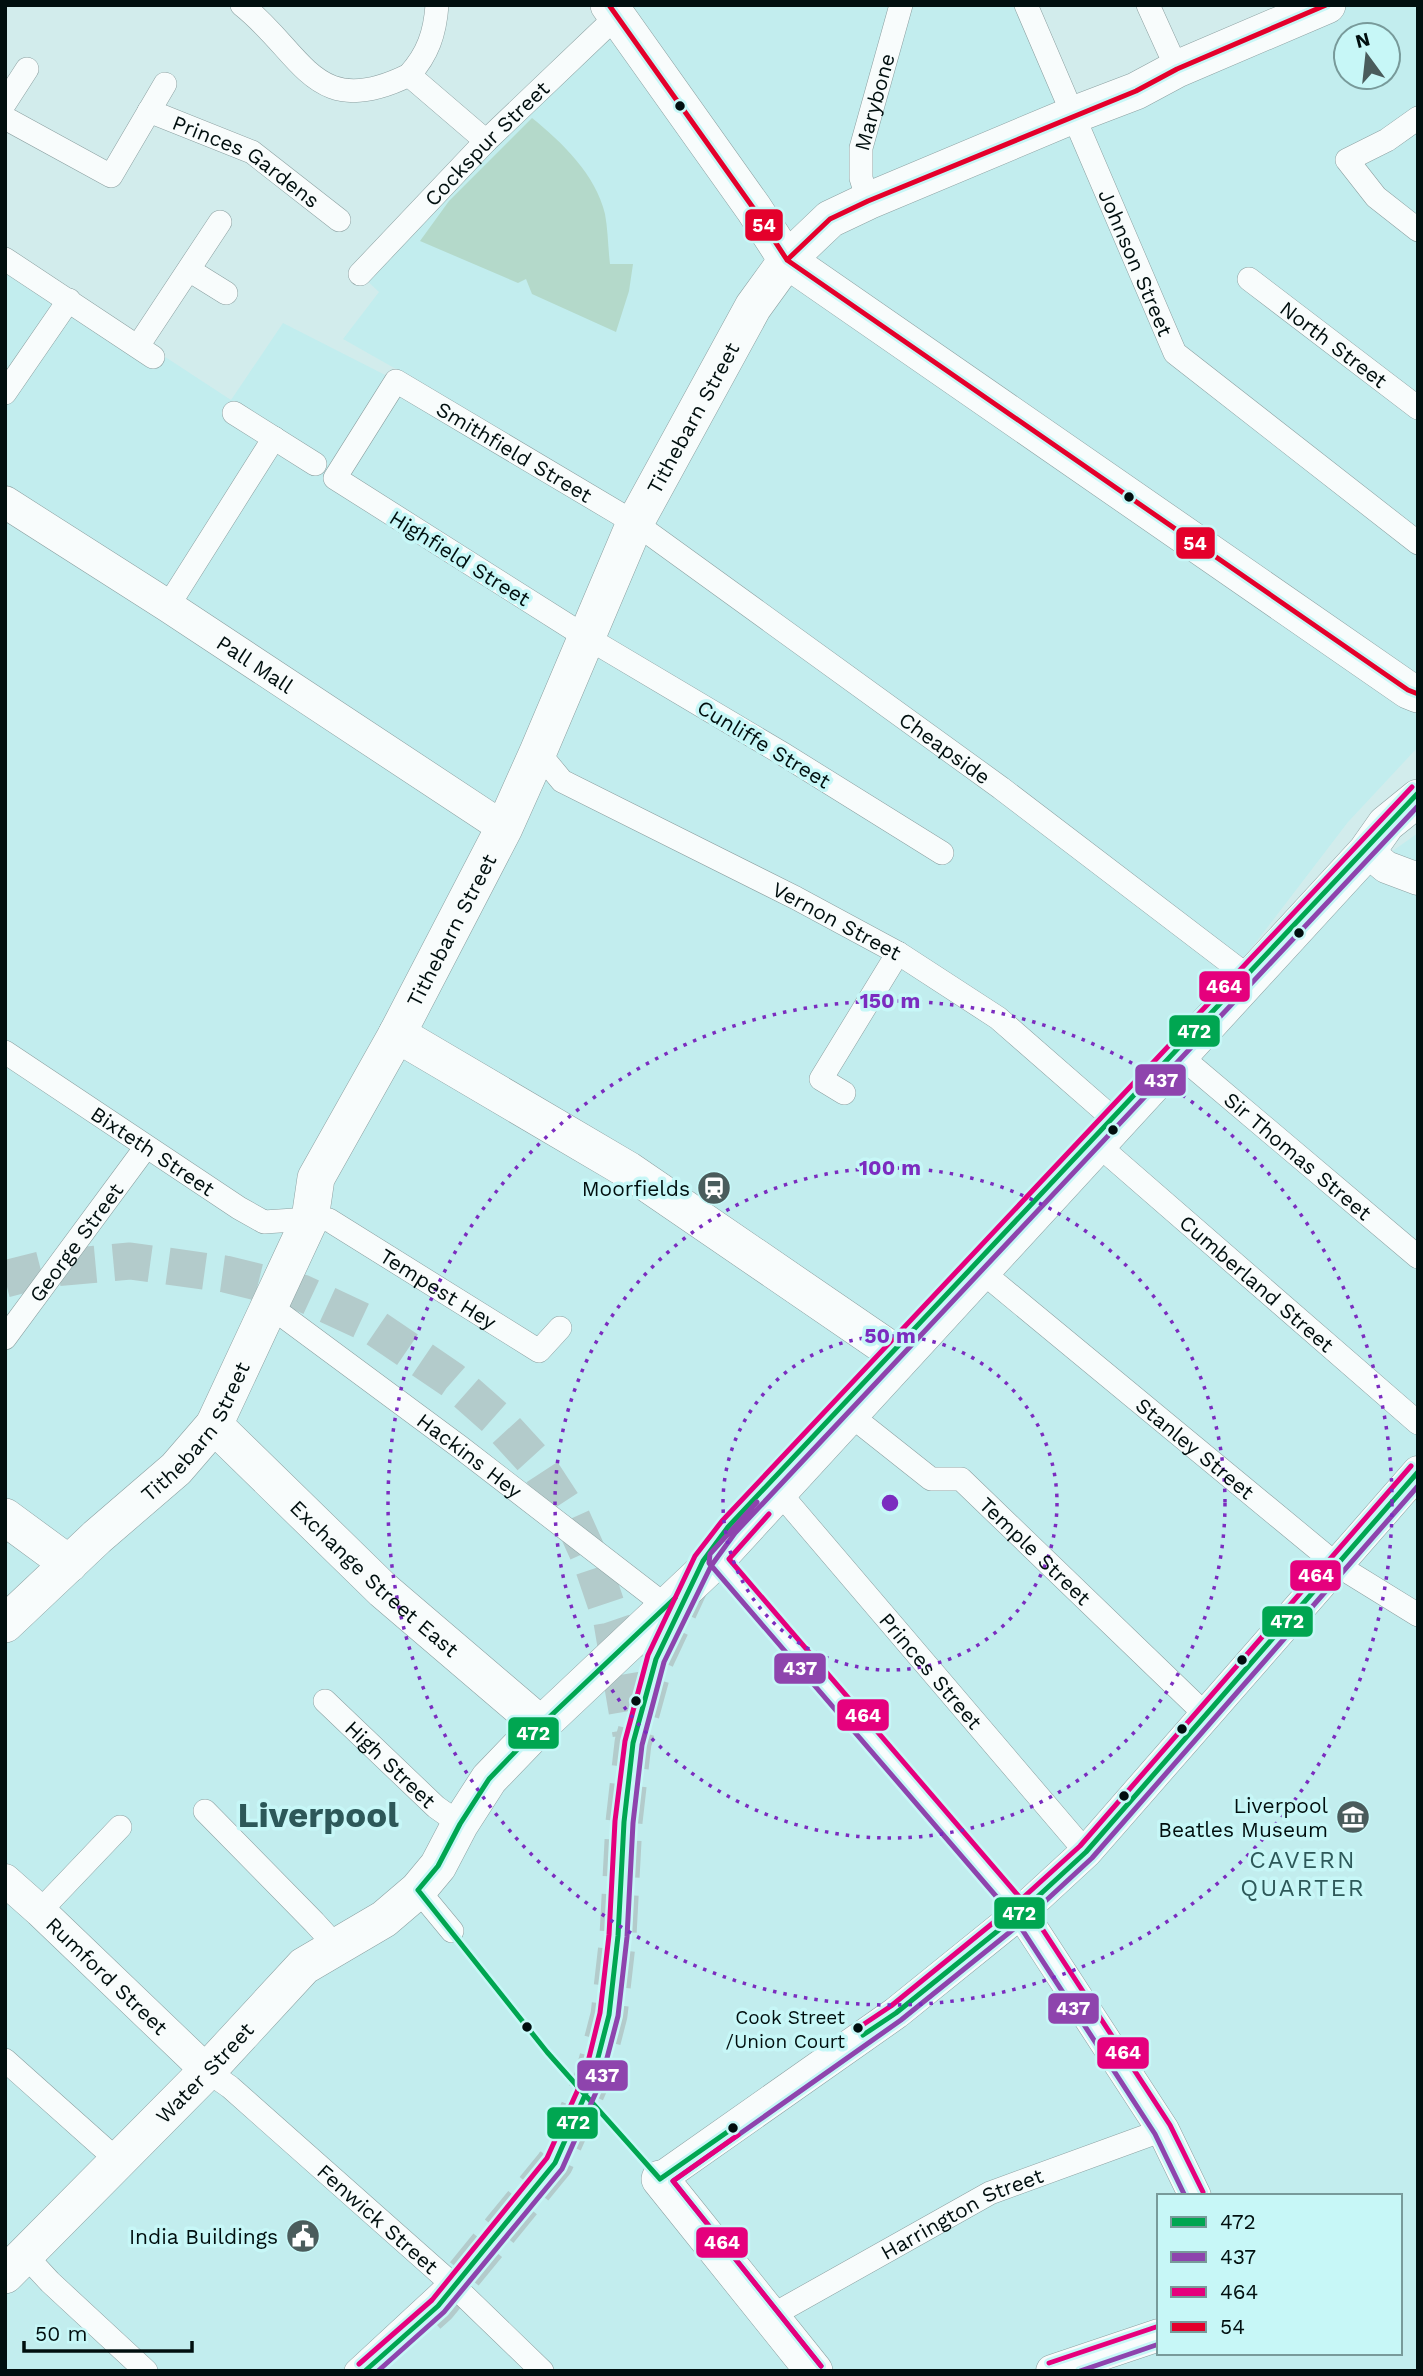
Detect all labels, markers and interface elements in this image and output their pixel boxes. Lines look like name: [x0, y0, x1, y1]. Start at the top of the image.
north arrow: [1332, 21, 1402, 91]
text: N: [1353, 27, 1373, 53]
street label: Marybone: [848, 50, 899, 153]
street label: Cockspur Street: [419, 75, 554, 211]
unlabelled marker: [673, 99, 687, 113]
street label: Princes Gardens: [169, 109, 325, 213]
street label: Johnson Street: [1094, 185, 1179, 340]
line badge: 54: [744, 208, 784, 242]
text: 54: [752, 214, 776, 237]
street label: North Street: [1276, 295, 1393, 393]
street label: Tithebarn Street: [641, 337, 744, 498]
street label: Smithfield Street: [432, 396, 597, 507]
unlabelled marker: [1122, 490, 1136, 504]
street label: Highfield Street: [385, 505, 535, 611]
line badge: 54: [1175, 526, 1216, 560]
text: 54: [1183, 532, 1207, 555]
street label: Pall Mall: [212, 629, 299, 698]
street label: Cunliffe Street: [693, 694, 835, 794]
street label: Cheapside: [895, 706, 996, 789]
street label: Tithebarn Street: [401, 849, 501, 1011]
street label: Vernon Street: [769, 876, 906, 965]
unlabelled marker: [1292, 926, 1306, 940]
line badge: 464: [1198, 970, 1251, 1003]
text: 464: [1206, 975, 1242, 998]
text: 150 m: [860, 988, 920, 1013]
line badge: 472: [1168, 1014, 1221, 1048]
text: 472: [1177, 1020, 1211, 1043]
line badge: 437: [1134, 1063, 1187, 1097]
text: 437: [1144, 1069, 1178, 1092]
street label: Sir Thomas Street: [1219, 1086, 1377, 1225]
street label: Bixteth Street: [87, 1101, 220, 1201]
unlabelled marker: [1106, 1123, 1120, 1137]
text: 100 m: [859, 1155, 921, 1180]
station icon: Moorfields: [695, 1169, 733, 1207]
place label: Moorfields: [582, 1176, 690, 1201]
street label: George Street: [24, 1178, 128, 1307]
street label: Cumberland Street: [1175, 1209, 1339, 1357]
street label: Tempest Hey: [376, 1243, 501, 1334]
text: 50 m: [864, 1323, 916, 1348]
street label: Tithebarn Street: [136, 1357, 254, 1506]
street label: Stanley Street: [1131, 1392, 1260, 1504]
street label: Hackins Hey: [412, 1407, 528, 1503]
centre of rings: [878, 1491, 902, 1515]
street label: Temple Street: [975, 1492, 1096, 1610]
street label: Exchange Street East: [285, 1494, 464, 1662]
line badge: 464: [1289, 1559, 1342, 1592]
text: 464: [1298, 1564, 1334, 1587]
line badge: 472: [1261, 1605, 1314, 1638]
street label: Princes Street: [874, 1607, 988, 1734]
text: 472: [1270, 1610, 1304, 1633]
line badge: 437: [773, 1652, 827, 1685]
unlabelled marker: [1235, 1653, 1249, 1667]
text: 437: [783, 1657, 817, 1680]
unlabelled marker: [629, 1694, 643, 1708]
line badge: 464: [836, 1698, 890, 1732]
text: 464: [845, 1704, 881, 1727]
street label: High Street: [340, 1715, 441, 1813]
line badge: 472: [507, 1716, 560, 1750]
text: 472: [516, 1722, 550, 1745]
unlabelled marker: [1175, 1722, 1189, 1736]
unlabelled marker: [1117, 1789, 1131, 1803]
place label: Liverpool Beatles Museum: [1158, 1793, 1329, 1842]
district label: Liverpool: [237, 1794, 399, 1836]
museum icon: Liverpool Beatles Museum: [1334, 1798, 1372, 1836]
district label: CAVERN QUARTER: [1240, 1846, 1366, 1902]
line badge: 472: [993, 1896, 1046, 1930]
text: 472: [1002, 1902, 1036, 1925]
street label: Rumford Street: [41, 1911, 174, 2040]
line badge: 437: [1047, 1992, 1100, 2025]
text: 437: [1056, 1997, 1090, 2020]
place label: Cook Street /Union Court: [726, 2006, 845, 2053]
street label: Water Street: [150, 2017, 258, 2128]
unlabelled marker: [520, 2020, 534, 2034]
marker: Cook Street /Union Court: [851, 2021, 865, 2035]
line badge: 464: [1096, 2036, 1150, 2070]
text: 464: [1105, 2041, 1141, 2064]
line badge: 437: [576, 2059, 629, 2092]
text: 437: [585, 2064, 619, 2087]
line badge: 472: [546, 2106, 599, 2140]
text: 472: [556, 2111, 590, 2134]
unlabelled marker: [726, 2121, 740, 2135]
street label: Fenwick Street: [312, 2158, 444, 2279]
street label: Harrington Street: [876, 2162, 1046, 2264]
legend: [1157, 2194, 1402, 2355]
text: 472: [1220, 2209, 1256, 2234]
public building icon: India Buildings: [284, 2217, 322, 2255]
place label: India Buildings: [129, 2224, 278, 2249]
line badge: 464: [695, 2226, 749, 2259]
text: 464: [704, 2231, 740, 2254]
text: 437: [1220, 2244, 1256, 2269]
text: 464: [1220, 2279, 1258, 2304]
scale bar: [24, 2310, 192, 2354]
text: 54: [1220, 2314, 1245, 2339]
text: 50 m: [35, 2321, 87, 2346]

